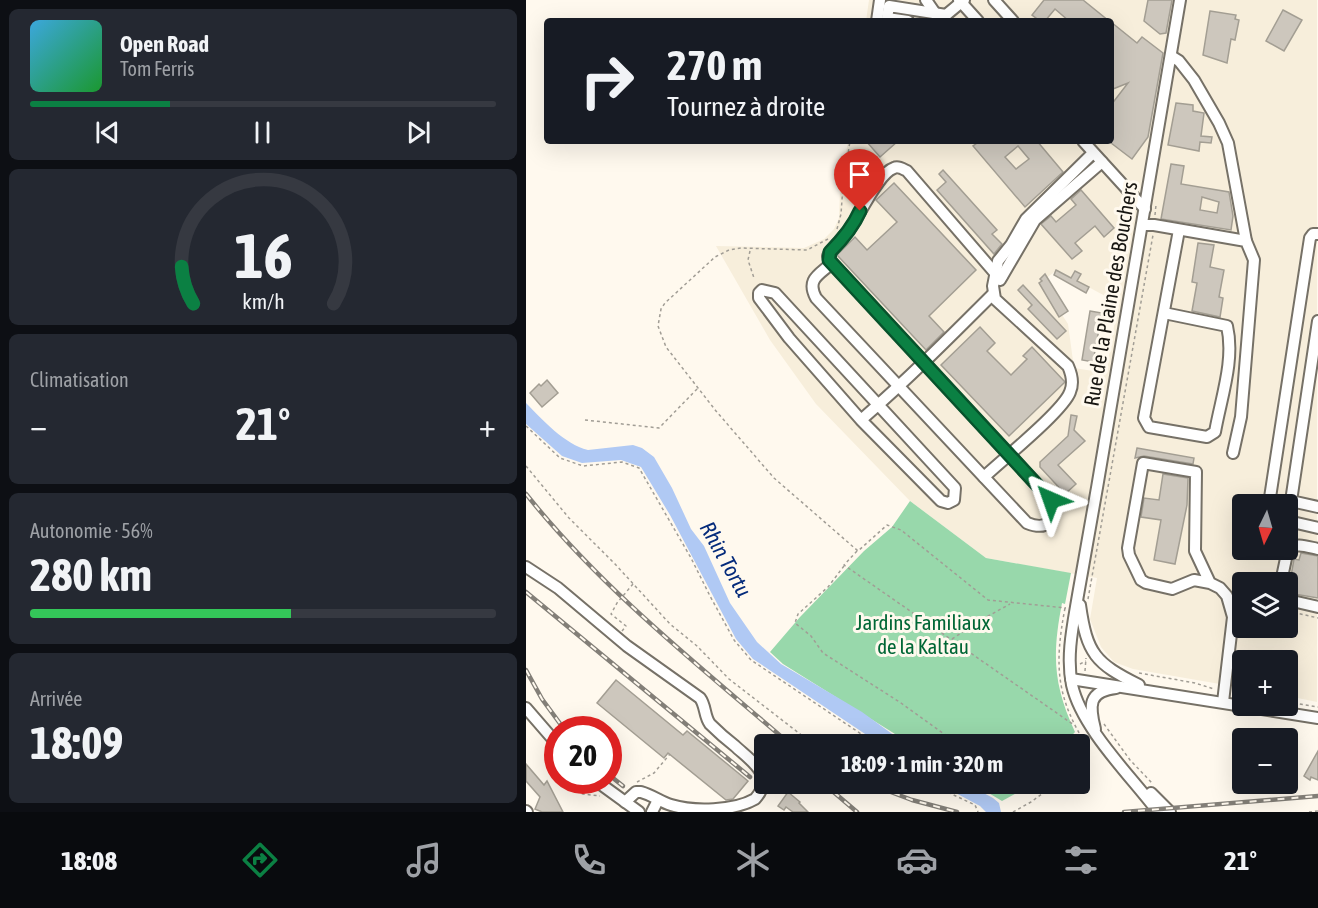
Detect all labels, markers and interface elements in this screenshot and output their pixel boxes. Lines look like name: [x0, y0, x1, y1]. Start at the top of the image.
text: Open Road: [120, 31, 209, 57]
text: 270 m: [667, 41, 762, 89]
icon: right: [568, 42, 646, 120]
text: Tom Ferris: [120, 57, 194, 80]
text: Tournez à droite: [667, 91, 825, 122]
icon: previous: [91, 116, 124, 149]
icon: pause: [246, 116, 279, 149]
icon: next: [402, 116, 435, 149]
pin: [834, 149, 885, 211]
icon: arrive: [843, 158, 876, 191]
street label: Rue de la Plaine des Bouchers: [1078, 180, 1142, 408]
text: 16: [234, 220, 292, 291]
text: km/h: [242, 289, 284, 314]
text: Climatisation: [30, 368, 129, 391]
text: 21°: [236, 398, 290, 450]
text: −: [30, 406, 47, 444]
text: +: [479, 406, 496, 444]
position arrow: [1019, 468, 1083, 532]
north arrow: [1232, 494, 1298, 560]
map controls: [1232, 494, 1298, 794]
water label: Rhin Tortu: [695, 517, 758, 602]
text: Autonomie · 56%: [30, 519, 153, 542]
text: 280 km: [30, 549, 152, 601]
button: layers: [1232, 572, 1298, 638]
park label: Jardins Familiaux de la Kaltau: [856, 610, 991, 658]
button: +: [1232, 650, 1298, 716]
text: Arrivée: [30, 687, 82, 710]
speed limit sign: 20: [544, 716, 622, 794]
text: 18:09: [30, 717, 124, 769]
button: −: [1232, 728, 1298, 794]
text: 18:09 · 1 min · 320 m: [841, 751, 1003, 777]
icon: directions: [239, 839, 281, 881]
icon: music: [403, 839, 445, 881]
icon: phone: [568, 839, 610, 881]
icon: climate: [732, 839, 774, 881]
icon: car: [896, 839, 938, 881]
icon: filters: [1060, 839, 1102, 881]
text: 18:08: [61, 845, 117, 876]
text: 21°: [1224, 845, 1257, 876]

